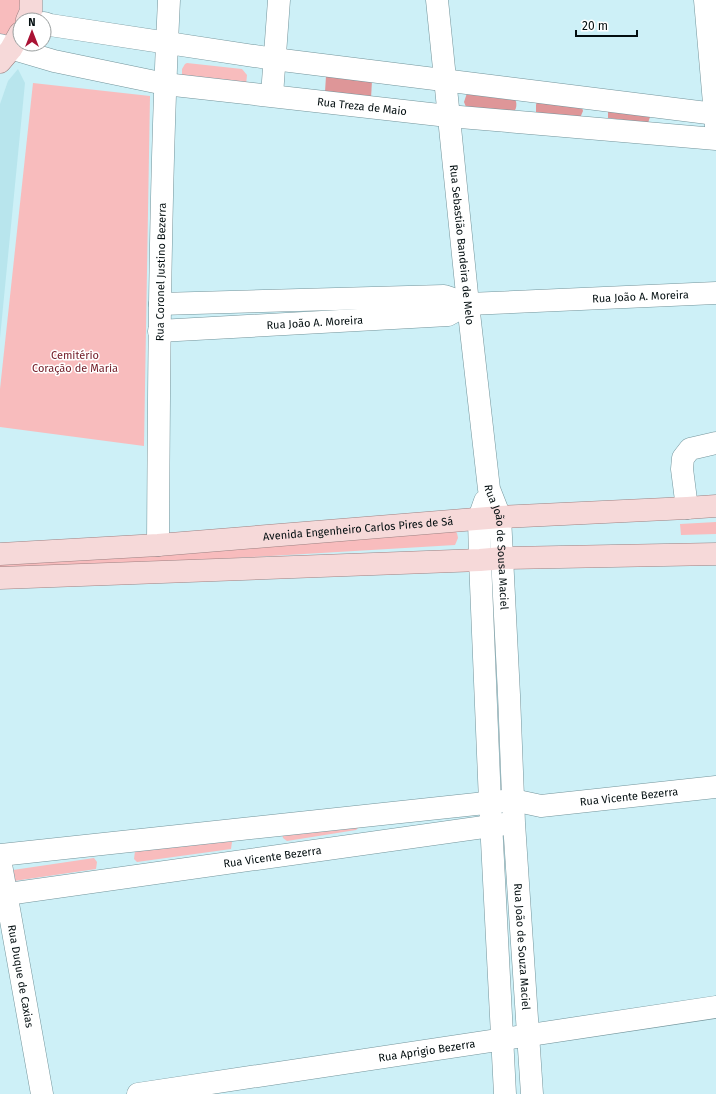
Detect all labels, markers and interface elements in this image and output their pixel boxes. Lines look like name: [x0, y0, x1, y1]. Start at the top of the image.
north arrow: [12, 12, 52, 52]
scale bar: [576, 12, 637, 38]
text: N: [28, 16, 36, 29]
text: 20 m: [582, 19, 608, 33]
street label: Rua Treza de Maio: [316, 95, 408, 118]
street label: Rua Sebastião Bandeira de Melo: [447, 164, 477, 326]
street label: Rua Coronel Justino Bezerra: [153, 203, 168, 341]
street label: Rua João A. Moreira: [592, 288, 689, 305]
street label: Rua João A. Moreira: [266, 313, 363, 332]
park label: Cemitério Coração de Maria: [32, 349, 118, 375]
street label: Rua João de Sousa Maciel: [482, 484, 511, 610]
street label: Avenida Engenheiro Carlos Pires de Sá: [262, 514, 454, 543]
street label: Rua Vicente Bezerra: [579, 785, 679, 808]
street label: Rua Vicente Bezerra: [222, 843, 322, 870]
street label: Rua João de Souza Maciel: [512, 883, 533, 1010]
street label: Rua Duque de Caxias: [5, 924, 37, 1029]
street label: Rua Aprigio Bezerra: [377, 1037, 476, 1064]

